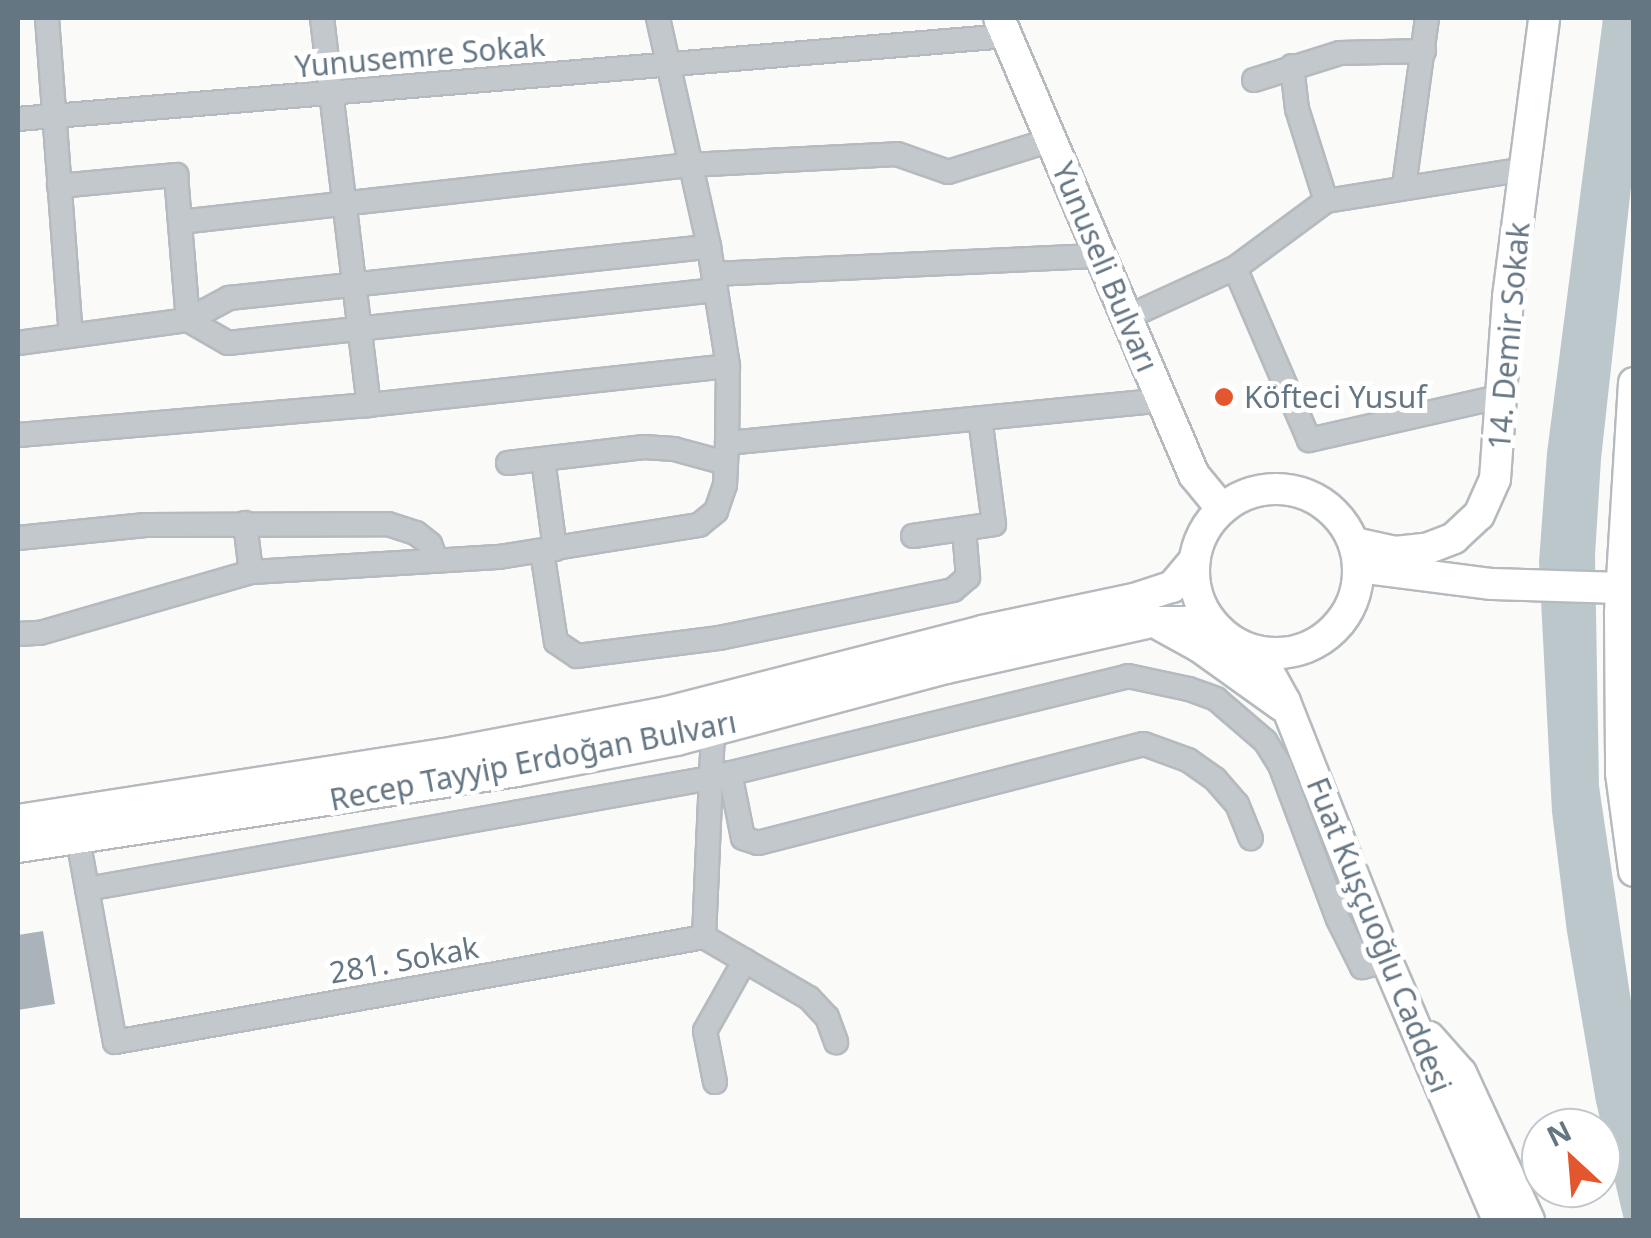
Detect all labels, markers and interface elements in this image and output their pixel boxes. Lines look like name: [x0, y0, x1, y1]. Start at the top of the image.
street label: Yunusemre Sokak: [293, 27, 547, 85]
street label: Yunuseli Bulvarı: [1045, 157, 1165, 377]
street label: 14. Demir Sokak: [1481, 221, 1537, 451]
place label: Köfteci Yusuf: [1244, 379, 1427, 415]
marker: Köfteci Yusuf: [1213, 386, 1235, 408]
street label: Recep Tayyip Erdoğan Bulvarı: [327, 704, 739, 818]
street label: Fuat Kuşçuoğlu Caddesi: [1299, 772, 1459, 1098]
street label: 281. Sokak: [327, 929, 481, 991]
north arrow: [1521, 1108, 1621, 1208]
text: N: [1540, 1111, 1577, 1155]

